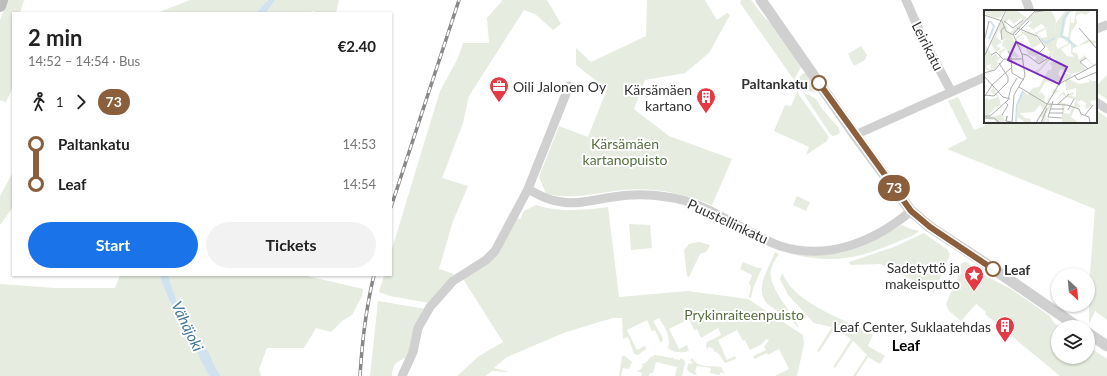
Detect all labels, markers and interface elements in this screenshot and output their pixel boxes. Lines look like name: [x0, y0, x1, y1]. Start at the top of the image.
inset map: [984, 10, 1097, 123]
street label: Leirikatu: [908, 19, 948, 73]
text: 2 min: [28, 24, 83, 51]
text: €2.40: [338, 37, 376, 55]
text: 14:52 – 14:54 · Bus: [28, 53, 140, 69]
office icon: Oili Jalonen Oy: [488, 75, 510, 103]
place label: Paltankatu: [741, 75, 808, 92]
marker: Paltankatu: [811, 75, 827, 91]
place label: Oili Jalonen Oy: [513, 78, 607, 95]
place label: Kärsämäen kartano: [624, 81, 692, 114]
building icon: Kärsämäen kartano: [695, 86, 717, 114]
icon: walk: [28, 91, 50, 113]
icon: forward: [70, 91, 92, 113]
text: 73: [106, 93, 122, 110]
text: 1: [56, 94, 64, 110]
text: Paltankatu: [58, 135, 130, 153]
park label: Kärsämäen kartanopuisto: [583, 135, 668, 168]
text: 14:53: [343, 136, 376, 152]
text: Leaf: [58, 175, 86, 193]
line badge: 73: [876, 175, 912, 201]
text: 14:54: [343, 176, 376, 192]
text: 73: [886, 179, 902, 196]
street label: Puustellinkatu: [685, 195, 771, 247]
button: Start: [28, 222, 198, 268]
button: Tickets: [206, 222, 376, 268]
place label: Sadetyttö ja makeisputto: [885, 259, 960, 292]
marker: Leaf: [985, 261, 1001, 277]
place label: Leaf: [1004, 261, 1030, 278]
place icon: Sadetyttö ja makeisputto: [963, 264, 985, 292]
north arrow: [1051, 268, 1095, 312]
map controls: [1051, 268, 1095, 364]
water label: Vähäjoki: [168, 298, 208, 354]
park label: Prykinraiteenpuisto: [684, 306, 804, 323]
building icon: Leaf Center, Suklaatehdas: [994, 315, 1016, 343]
place label: Leaf Center, Suklaatehdas: [833, 318, 991, 335]
button: layers: [1051, 320, 1095, 364]
district label: Leaf: [892, 336, 921, 354]

